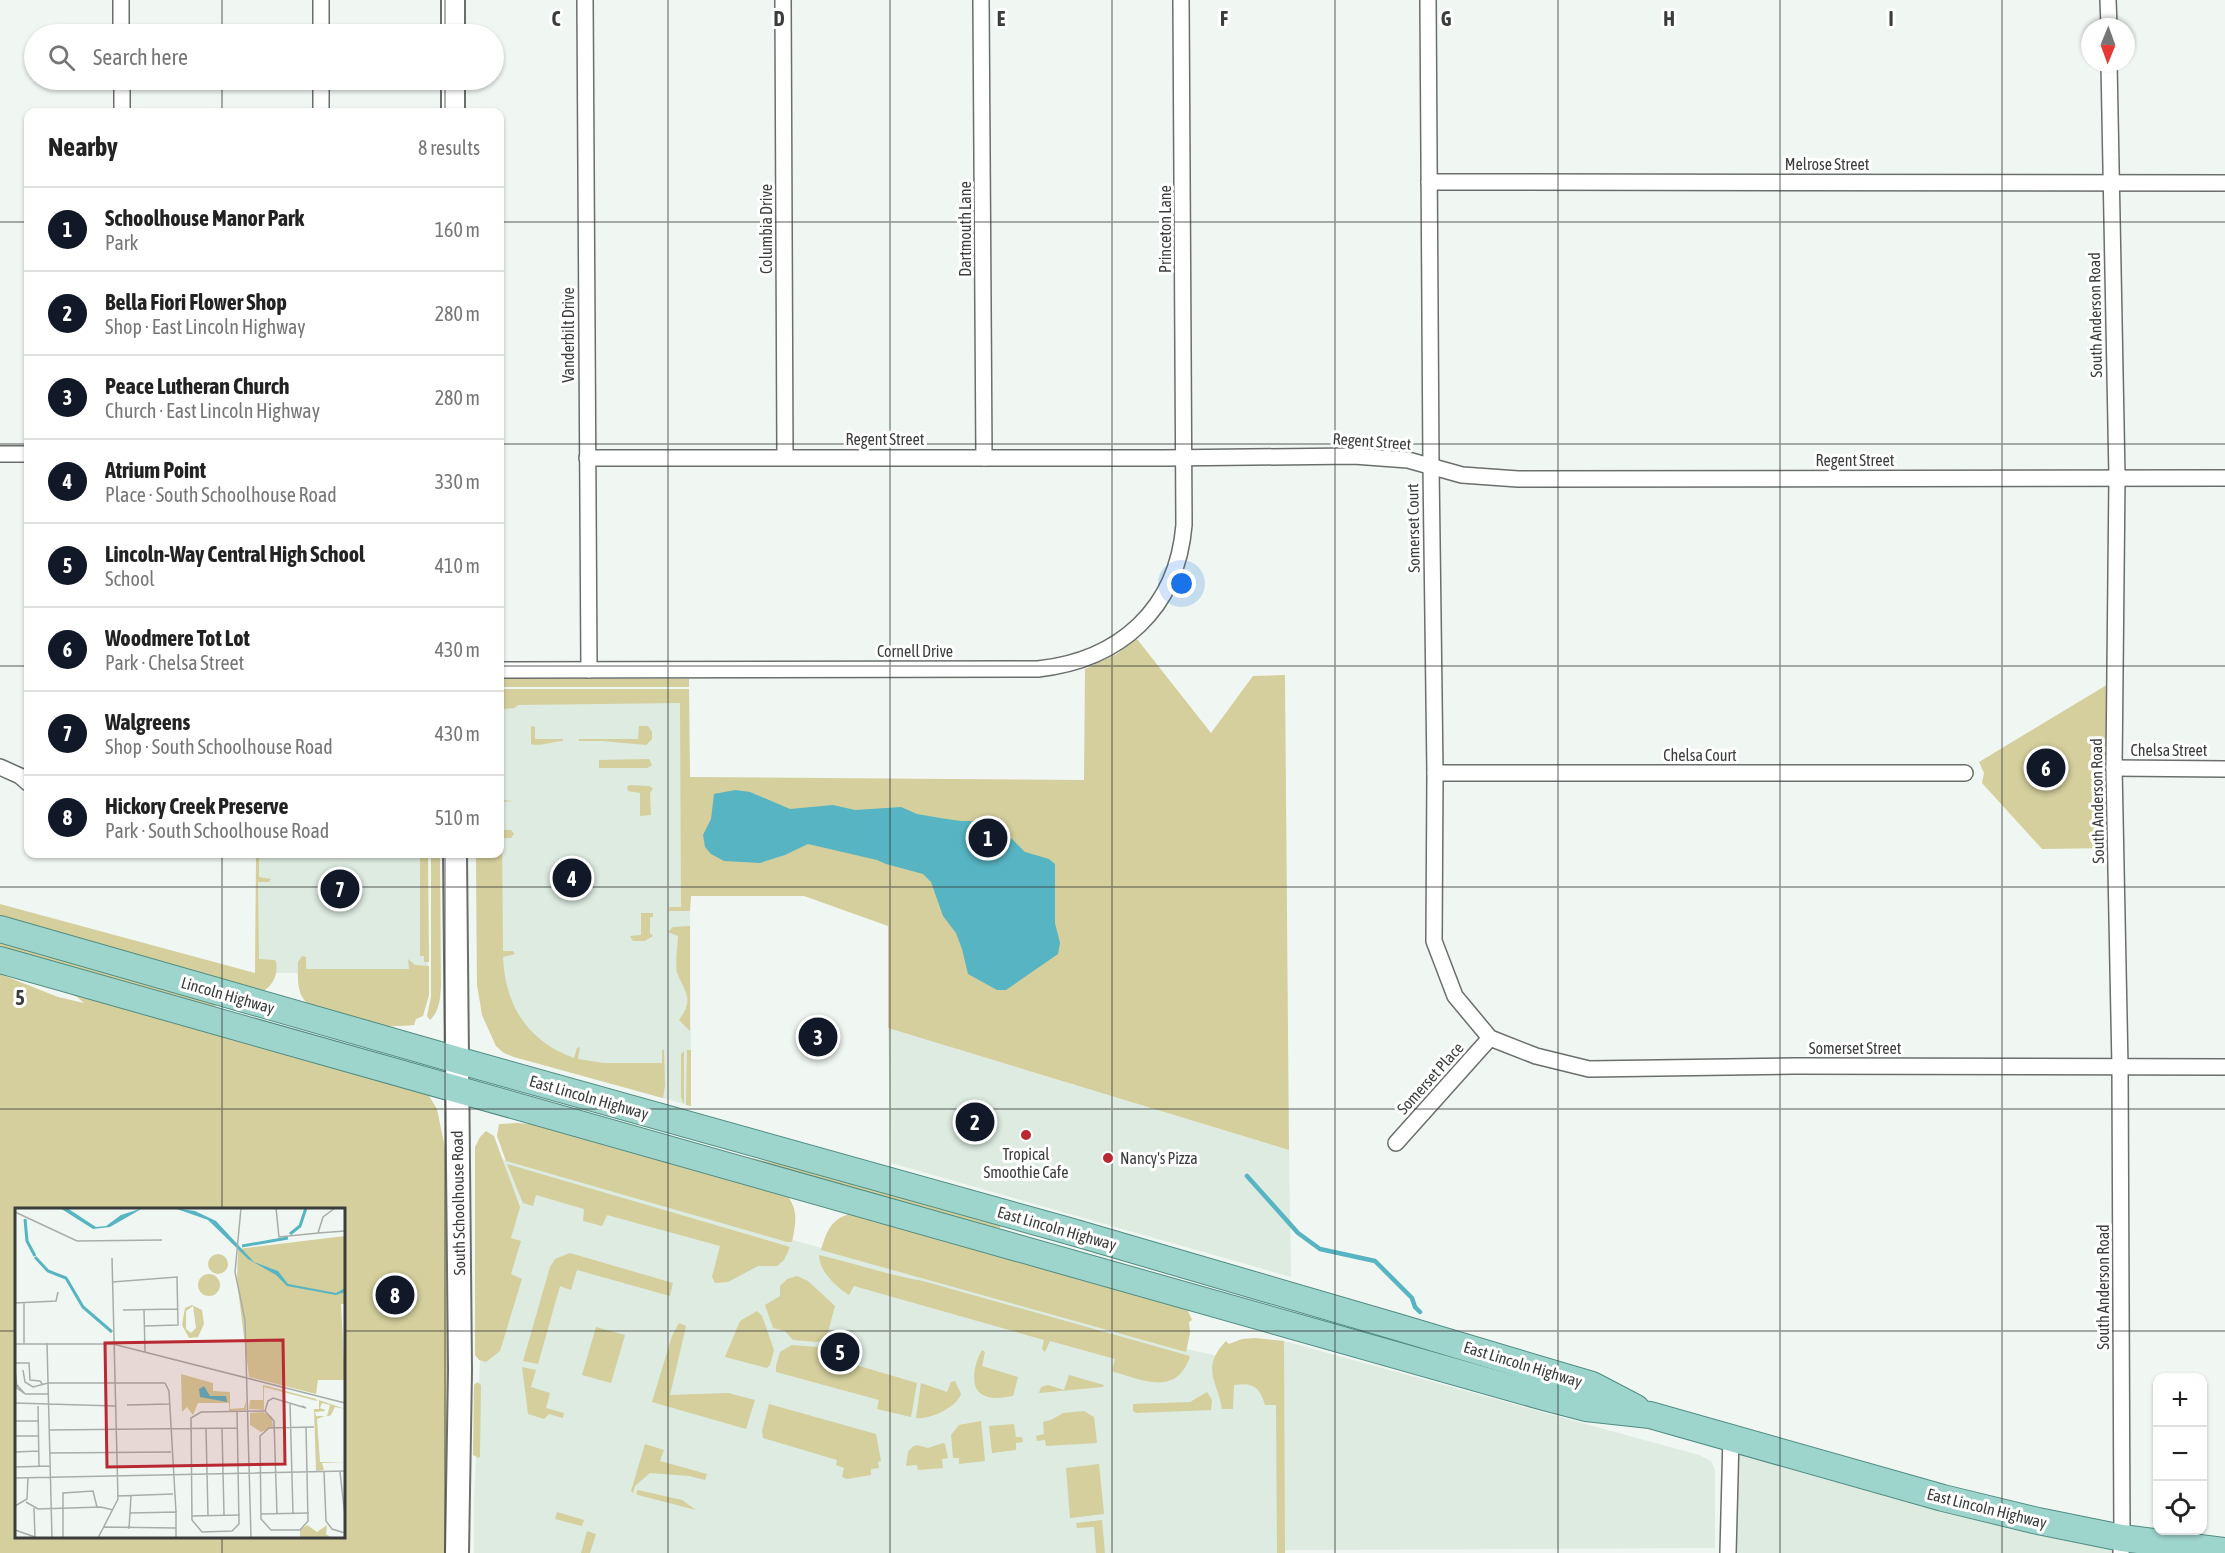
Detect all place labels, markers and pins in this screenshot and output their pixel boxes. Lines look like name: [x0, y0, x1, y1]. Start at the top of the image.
pin: 6: [2026, 746, 2066, 790]
pin: 1: [968, 816, 1008, 860]
pin: 4: [552, 856, 592, 900]
pin: 7: [320, 866, 360, 912]
pin: 3: [798, 1014, 838, 1060]
pin: 2: [956, 1100, 994, 1144]
marker: Tropical Smoothie Cafe: [1019, 1128, 1033, 1142]
place label: Tropical Smoothie Cafe: [983, 1145, 1069, 1181]
place label: Nancy's Pizza: [1120, 1149, 1198, 1168]
marker: Nancy's Pizza: [1101, 1151, 1115, 1165]
pin: 8: [376, 1272, 414, 1318]
pin: 5: [820, 1330, 860, 1374]

